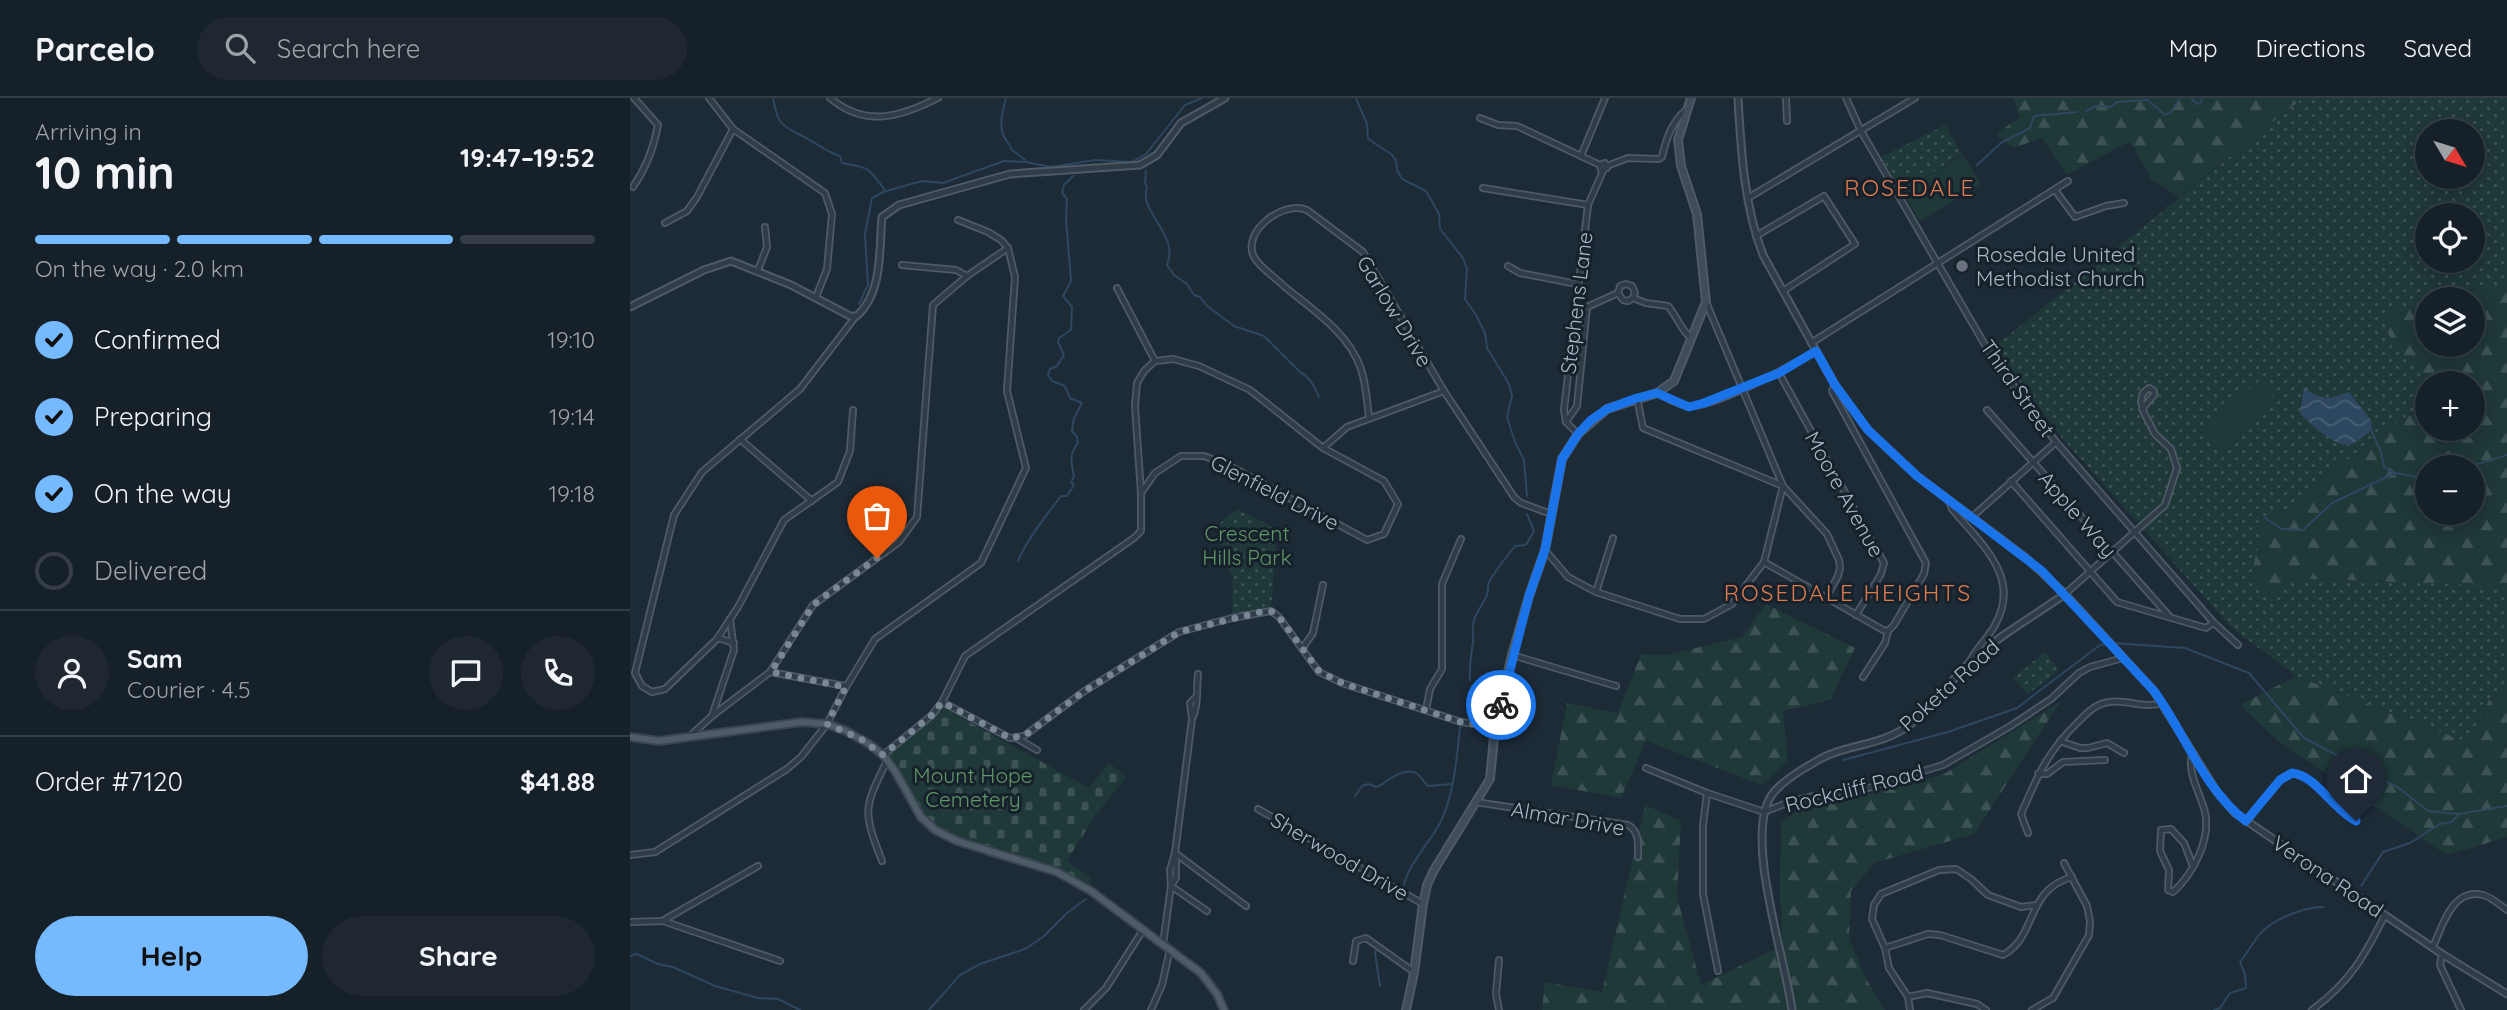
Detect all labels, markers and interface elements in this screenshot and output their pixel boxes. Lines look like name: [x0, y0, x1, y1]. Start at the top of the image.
search box: [197, 17, 687, 80]
text: Parcelo: [35, 28, 155, 69]
icon: search: [221, 29, 259, 67]
text: Search here: [277, 32, 420, 65]
text: Map: [2169, 33, 2218, 63]
text: Directions: [2256, 33, 2366, 63]
text: Saved: [2404, 33, 2472, 63]
text: Arriving in: [35, 117, 142, 146]
north arrow: [2415, 119, 2485, 189]
map controls: [2415, 119, 2485, 525]
text: 19:47–19:52: [460, 141, 595, 174]
text: 10 min: [35, 143, 175, 201]
district label: ROSEDALE: [1844, 173, 1976, 202]
button: locate: [2415, 203, 2485, 273]
street label: Stephens Lane: [1554, 231, 1598, 375]
place label: Rosedale United Methodist Church: [1976, 241, 2145, 291]
street label: Garlow Drive: [1352, 251, 1438, 371]
text: On the way · 2.0 km: [35, 254, 244, 283]
marker: Rosedale United Methodist Church: [1954, 258, 1970, 274]
button: layers: [2415, 287, 2485, 357]
icon: check: [35, 321, 73, 359]
text: Confirmed: [94, 323, 221, 356]
text: 19:10: [547, 325, 595, 354]
street label: Third Street: [1975, 334, 2061, 442]
button: +: [2415, 371, 2485, 441]
icon: check: [35, 398, 73, 436]
text: Preparing: [94, 400, 212, 433]
text: 19:14: [549, 402, 595, 431]
street label: Moore Avenue: [1800, 427, 1890, 561]
street label: Glenfield Drive: [1206, 448, 1344, 536]
button: −: [2415, 455, 2485, 525]
street label: Apple Way: [2033, 465, 2123, 563]
icon: check: [35, 475, 73, 513]
text: On the way: [94, 477, 232, 510]
text: 19:18: [548, 479, 595, 508]
pin: [847, 486, 907, 558]
icon: bag: [858, 497, 896, 535]
park label: Crescent Hills Park: [1202, 520, 1292, 570]
text: Delivered: [94, 554, 207, 587]
district label: ROSEDALE HEIGHTS: [1724, 578, 1972, 607]
street label: Poketa Road: [1894, 633, 2004, 737]
button: person: [35, 636, 109, 710]
button: chat: [429, 636, 503, 710]
button: phone: [521, 636, 595, 710]
text: Sam: [127, 642, 183, 675]
courier: [1466, 670, 1536, 740]
text: Courier · 4.5: [127, 675, 251, 704]
icon: bike: [1482, 686, 1520, 724]
pin: [2326, 749, 2386, 821]
street label: Rockcliff Road: [1782, 758, 1926, 818]
icon: home: [2337, 760, 2375, 798]
park label: Mount Hope Cemetery: [913, 762, 1033, 812]
text: Order #7120: [35, 765, 183, 798]
text: $41.88: [520, 765, 595, 798]
street label: Almar Drive: [1509, 795, 1627, 841]
street label: Sherwood Drive: [1266, 806, 1414, 906]
street label: Verona Road: [2268, 829, 2388, 923]
button: Help: [35, 916, 308, 996]
button: Share: [322, 916, 595, 996]

